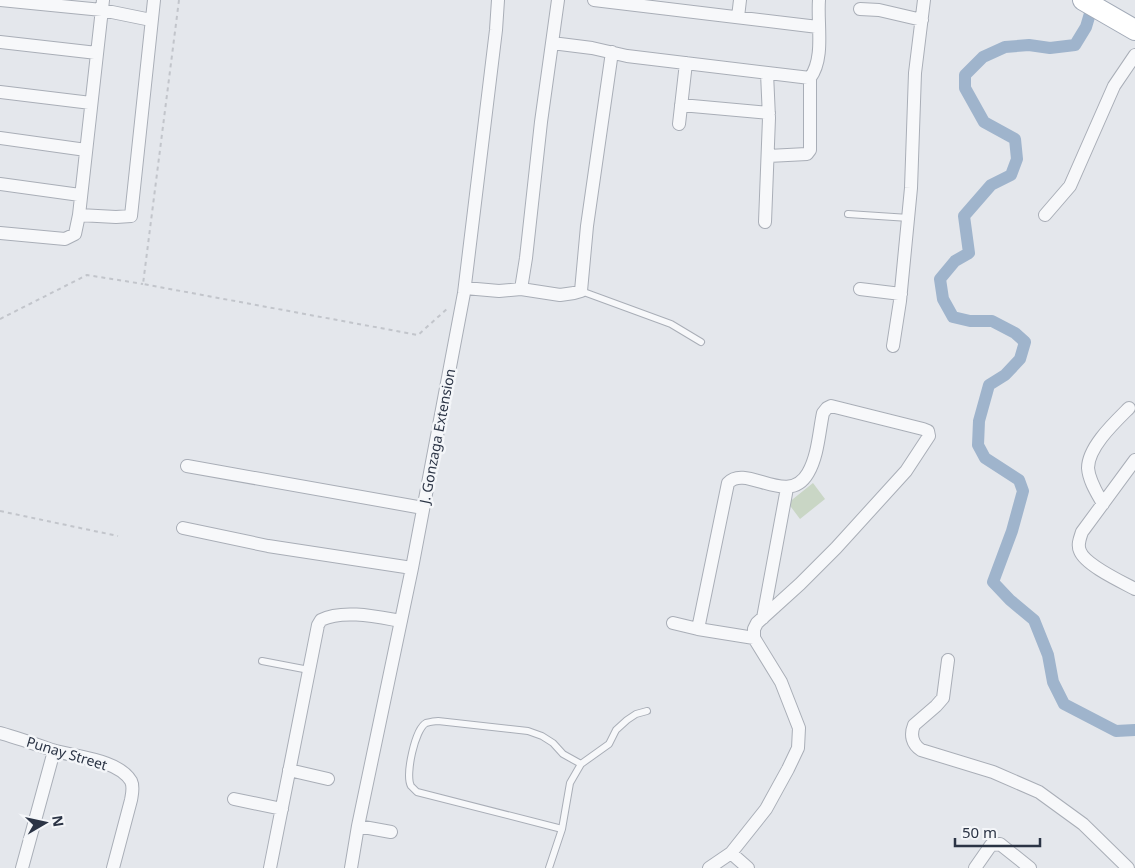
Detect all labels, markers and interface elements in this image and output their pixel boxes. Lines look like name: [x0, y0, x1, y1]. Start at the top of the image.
street label: J. Gonzaga Extension: [414, 367, 459, 507]
street label: Punay Street: [24, 732, 110, 774]
north arrow: [20, 798, 70, 848]
text: N: [48, 814, 69, 828]
scale bar: [955, 816, 1040, 848]
text: 50 m: [962, 822, 997, 842]

